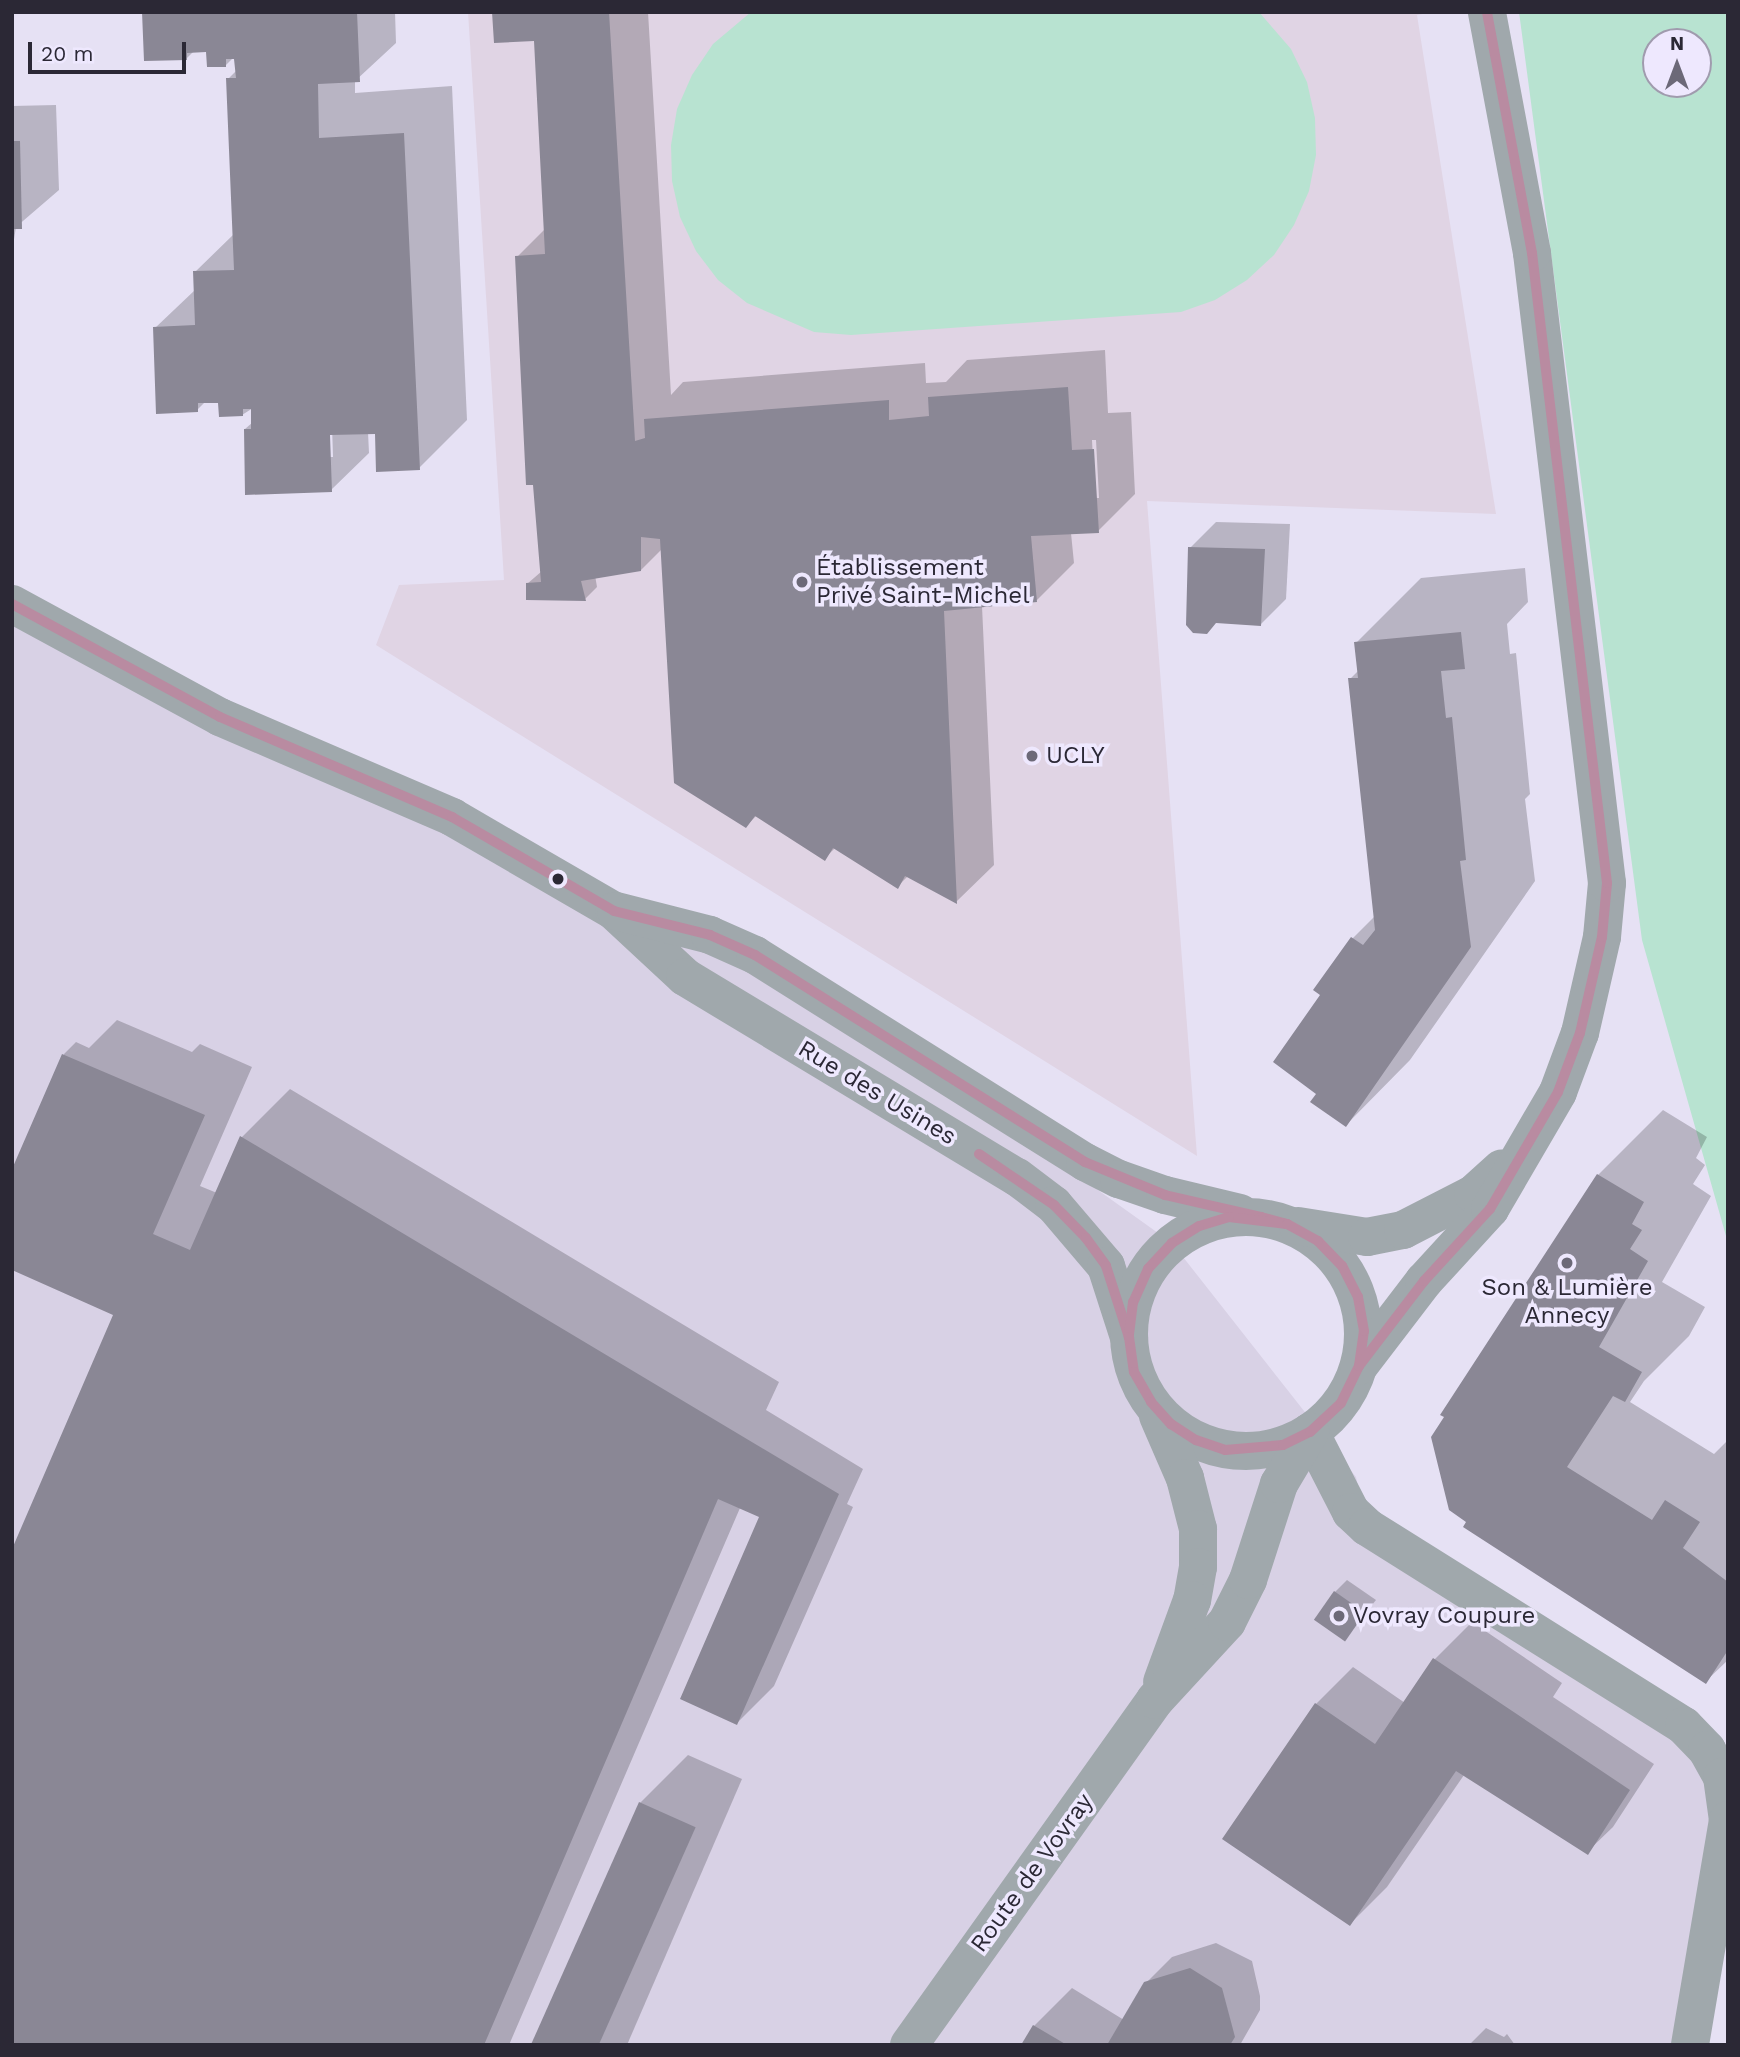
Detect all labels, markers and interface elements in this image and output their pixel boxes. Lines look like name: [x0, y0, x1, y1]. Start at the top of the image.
scale bar: [32, 28, 189, 72]
north arrow: [1642, 28, 1712, 98]
text: N: [1670, 32, 1684, 55]
text: 20 m: [41, 41, 93, 66]
place label: Établissement Privé Saint-Michel: [816, 554, 1030, 610]
marker: Établissement Privé Saint-Michel: [794, 574, 810, 590]
place label: UCLY: [1046, 742, 1105, 770]
marker: UCLY: [1024, 748, 1040, 764]
unlabelled marker: [551, 872, 565, 886]
street label: Rue des Usines: [793, 1034, 961, 1152]
marker: Son & Lumière Annecy: [1559, 1255, 1575, 1271]
place label: Son & Lumière Annecy: [1481, 1274, 1653, 1330]
place label: Vovray Coupure: [1353, 1602, 1536, 1630]
marker: Vovray Coupure: [1331, 1608, 1347, 1624]
street label: Route de Vovray: [965, 1788, 1099, 1958]

